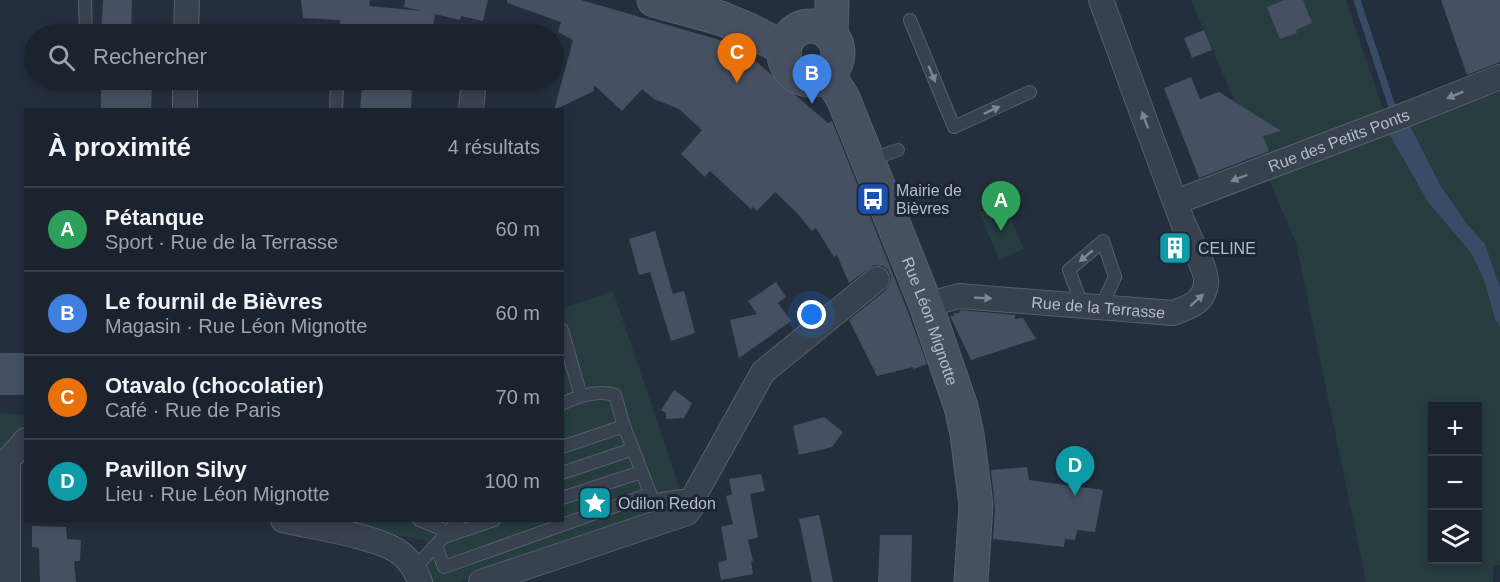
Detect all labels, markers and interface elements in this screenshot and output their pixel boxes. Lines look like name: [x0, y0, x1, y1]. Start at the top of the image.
search box: [24, 24, 564, 90]
pin: C: [718, 34, 756, 83]
icon: search: [45, 41, 78, 74]
text: Rechercher: [93, 44, 207, 69]
pin: B: [792, 54, 832, 104]
one-way arrow: [928, 65, 937, 83]
one-way arrow: [1446, 91, 1464, 100]
one-way arrow: [984, 105, 1001, 114]
street label: Rue des Petits Ponts: [1266, 106, 1412, 175]
one-way arrow: [1140, 111, 1150, 129]
text: À proximité: [48, 132, 191, 162]
text: 4 résultats: [448, 136, 540, 158]
one-way arrow: [1230, 173, 1248, 183]
bus stop icon: Mairie de Bièvres: [855, 181, 891, 217]
place label: Mairie de Bièvres: [896, 182, 962, 217]
pin: A: [982, 182, 1020, 231]
text: Pétanque: [105, 205, 204, 230]
text: A: [60, 218, 75, 240]
text: 60 m: [496, 218, 540, 240]
building icon: CELINE: [1157, 230, 1193, 266]
text: Sport · Rue de la Terrasse: [105, 231, 338, 253]
place label: CELINE: [1198, 240, 1256, 257]
one-way arrow: [1078, 249, 1094, 262]
street label: Rue Léon Mignotte: [899, 254, 961, 387]
text: Le fournil de Bièvres: [105, 289, 323, 314]
one-way arrow: [974, 293, 993, 302]
street label: Rue de la Terrasse: [1031, 293, 1166, 321]
one-way arrow: [1189, 293, 1204, 307]
your location: [797, 300, 826, 329]
text: B: [60, 302, 75, 324]
text: 60 m: [496, 302, 540, 324]
text: Magasin · Rue Léon Mignotte: [105, 315, 367, 337]
text: Otavalo (chocolatier): [105, 373, 324, 398]
text: C: [60, 386, 75, 408]
text: 70 m: [496, 386, 540, 408]
text: Café · Rue de Paris: [105, 399, 281, 421]
map controls: [1428, 402, 1482, 564]
button: +: [1428, 402, 1482, 456]
pin: D: [1056, 446, 1094, 496]
button: −: [1428, 456, 1482, 510]
text: Pavillon Silvy: [105, 457, 247, 482]
text: D: [60, 470, 75, 492]
text: 100 m: [484, 470, 540, 492]
text: Lieu · Rue Léon Mignotte: [105, 483, 330, 505]
place icon: Odilon Redon: [577, 485, 613, 521]
place label: Odilon Redon: [618, 495, 716, 512]
button: layers: [1428, 510, 1482, 564]

